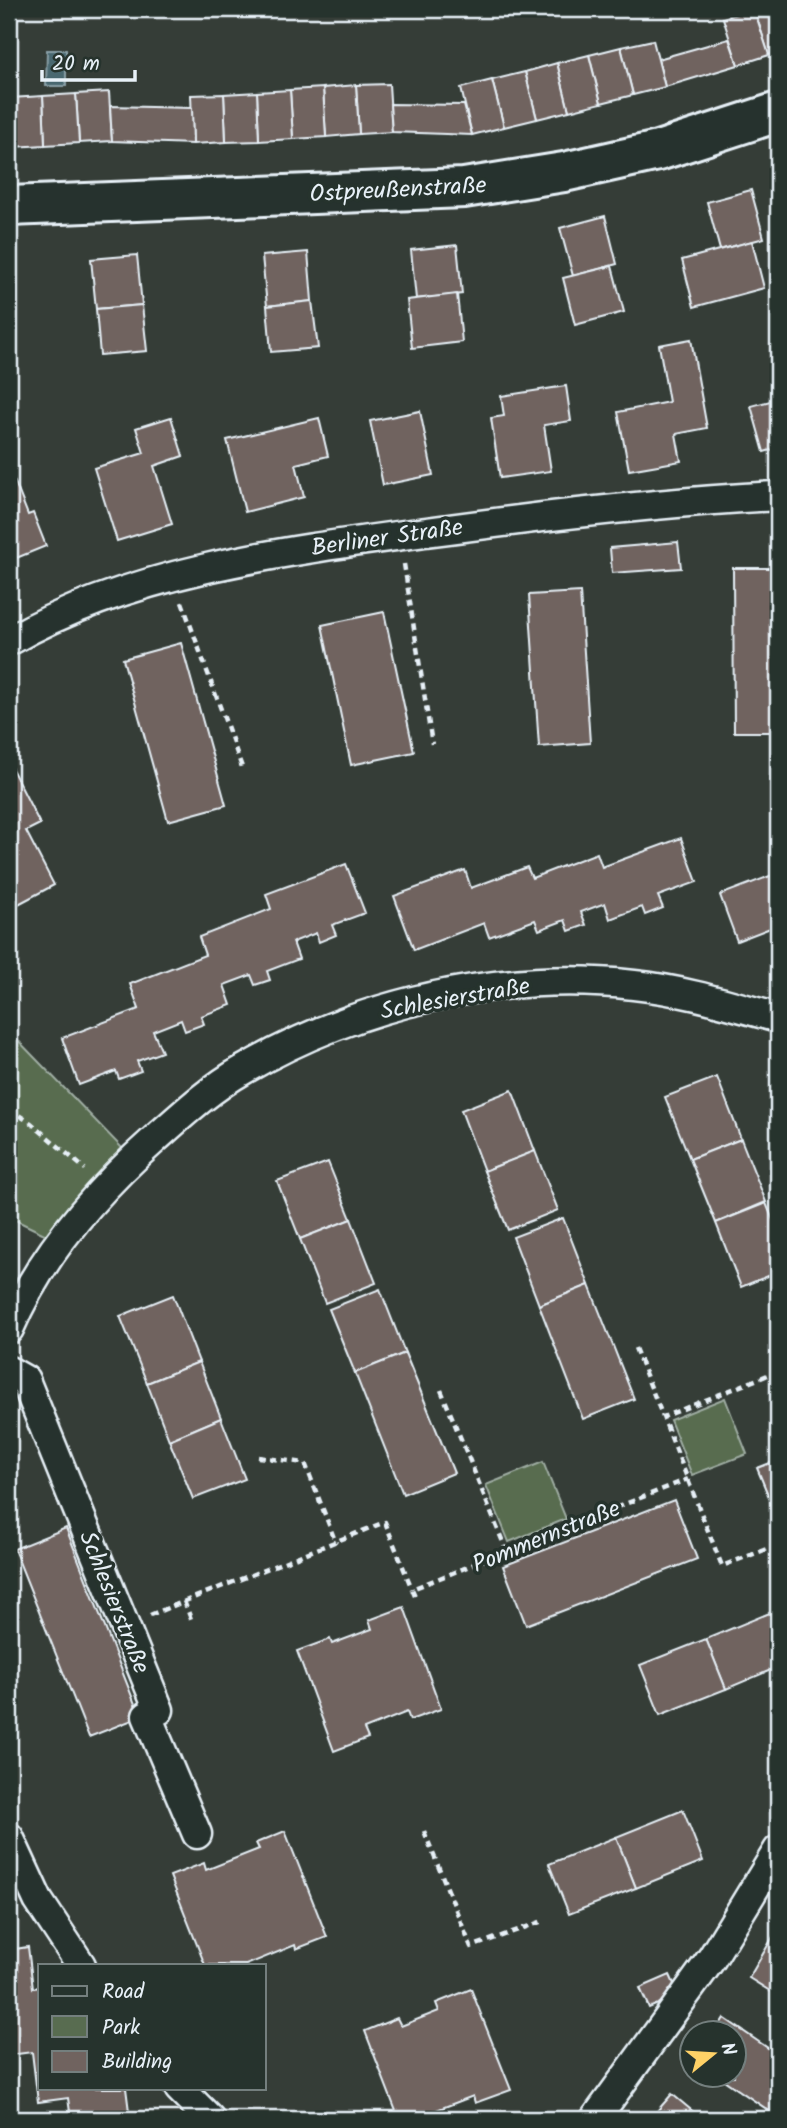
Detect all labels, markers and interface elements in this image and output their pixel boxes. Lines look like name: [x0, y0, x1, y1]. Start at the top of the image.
scale bar: [42, 38, 135, 82]
text: 20 m: [52, 48, 100, 81]
street label: Ostpreußenstraße: [309, 166, 488, 215]
street label: Berliner Straße: [309, 509, 466, 568]
street label: Schlesierstraße: [377, 967, 533, 1032]
street label: Pommernstraße: [466, 1490, 627, 1585]
street label: Schlesierstraße: [67, 1525, 160, 1680]
legend: [38, 1964, 266, 2090]
text: Road: [102, 1976, 145, 2009]
text: Park: [102, 2012, 140, 2045]
north arrow: [678, 2020, 748, 2090]
text: N: [711, 2039, 743, 2060]
text: Building: [102, 2046, 172, 2079]

